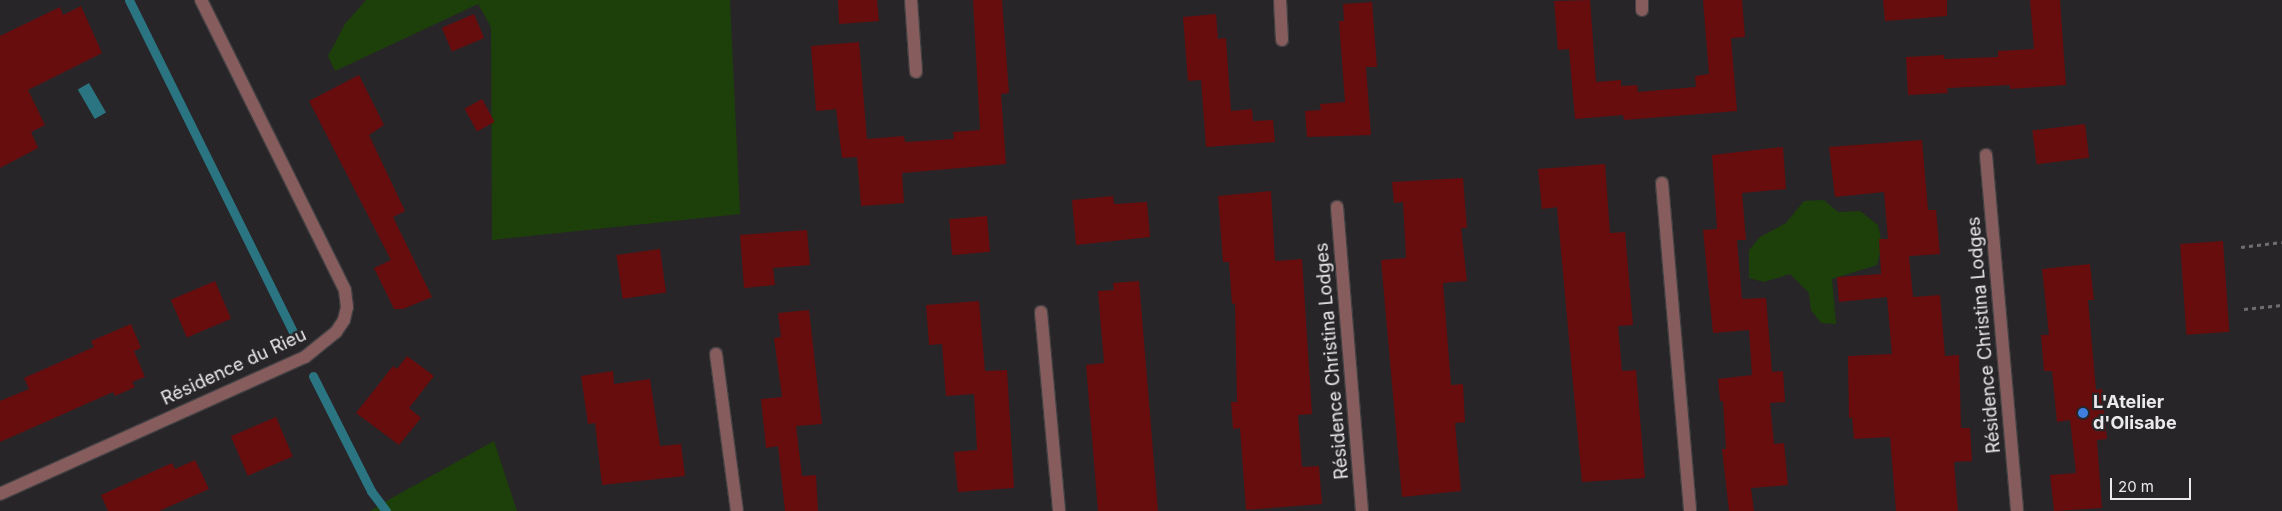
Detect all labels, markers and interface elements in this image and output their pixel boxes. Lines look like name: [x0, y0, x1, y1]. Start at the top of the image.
street label: Résidence Christina Lodges: [1963, 216, 2005, 454]
street label: Résidence Christina Lodges: [1311, 242, 1353, 480]
street label: Résidence du Rieu: [158, 324, 310, 410]
place label: L'Atelier d'Olisabe: [2093, 392, 2177, 434]
marker: L'Atelier d'Olisabe: [2077, 407, 2089, 419]
scale bar: [2112, 468, 2193, 500]
text: 20 m: [2118, 477, 2154, 496]

